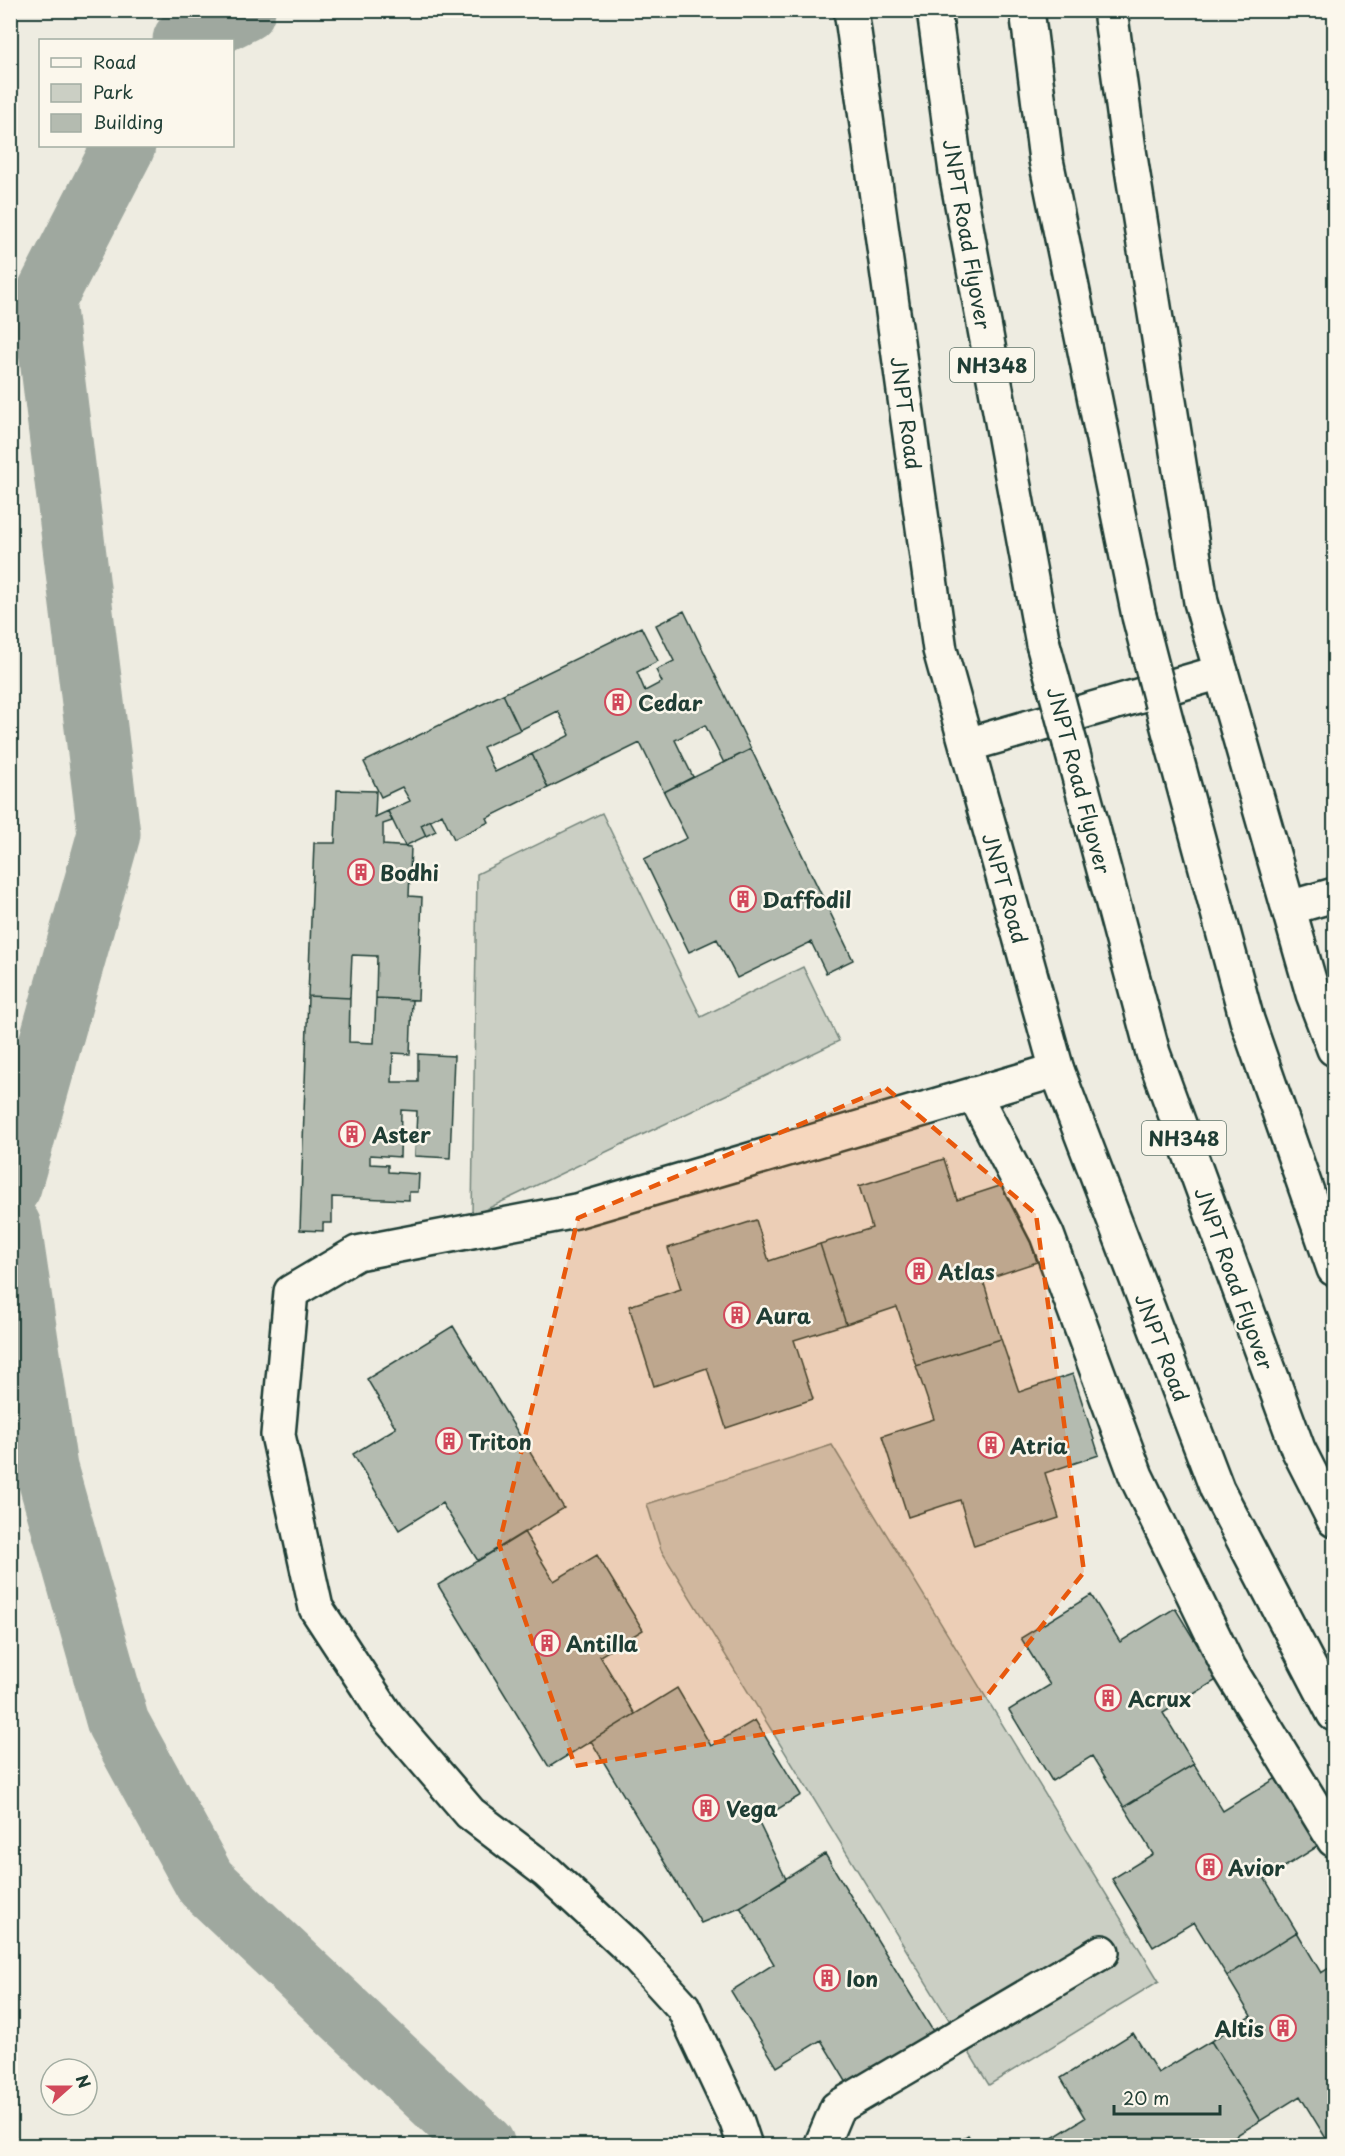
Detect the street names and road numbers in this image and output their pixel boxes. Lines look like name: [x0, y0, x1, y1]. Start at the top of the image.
street label: JNPT Road Flyover: [936, 136, 1001, 332]
road number: NH348: [950, 348, 1034, 382]
street label: JNPT Road: [883, 354, 931, 472]
street label: JNPT Road Flyover: [1040, 683, 1120, 877]
street label: JNPT Road: [975, 829, 1037, 947]
road number: NH348: [1142, 1121, 1226, 1155]
street label: JNPT Road Flyover: [1187, 1182, 1283, 1374]
street label: JNPT Road: [1128, 1288, 1198, 1406]

